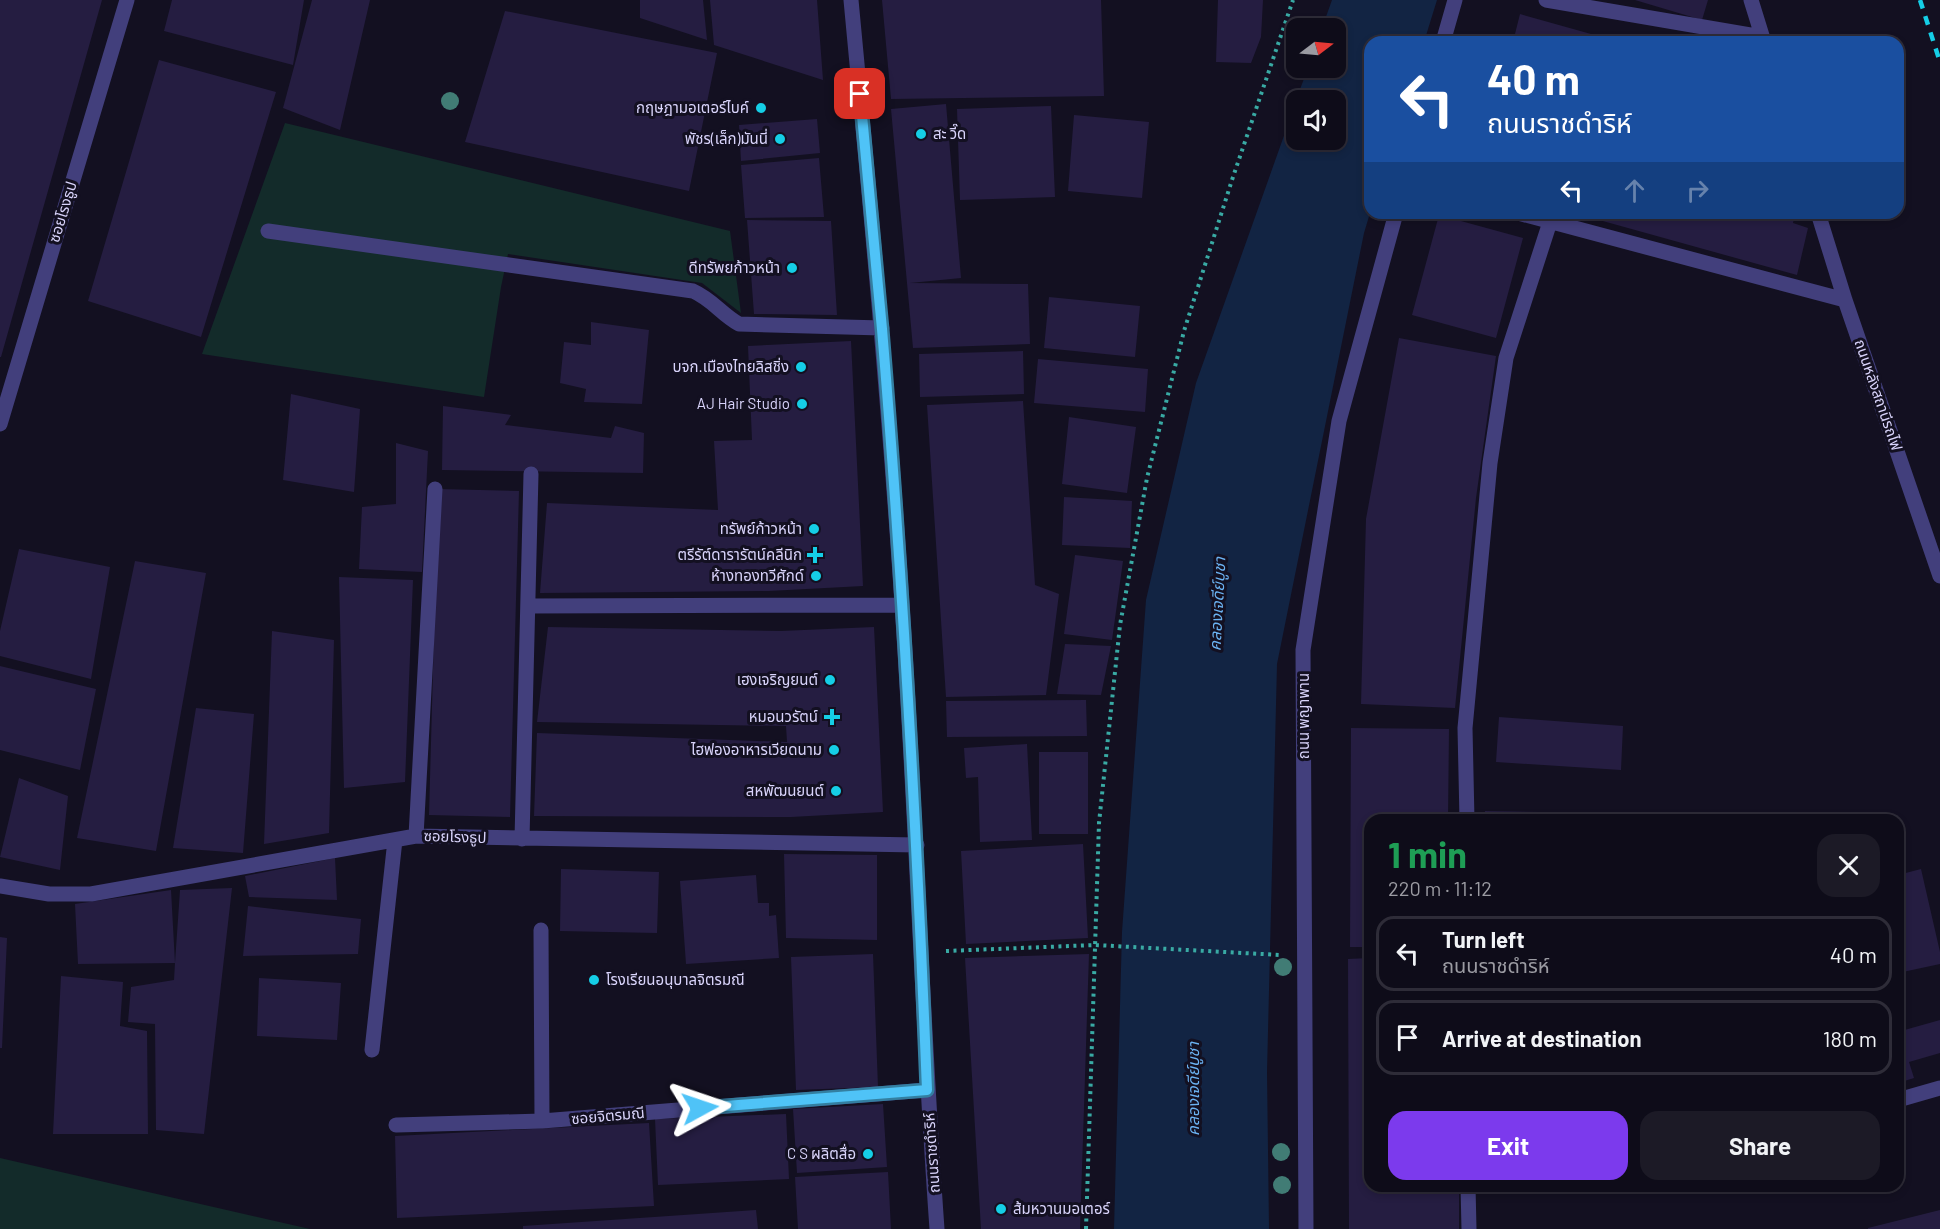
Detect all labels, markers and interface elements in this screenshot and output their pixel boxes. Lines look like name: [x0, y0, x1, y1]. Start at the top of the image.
north arrow: [1286, 18, 1346, 78]
map controls: [1286, 18, 1346, 150]
text: 40 m: [1487, 53, 1580, 103]
icon: left: [1388, 60, 1466, 138]
pin: [834, 68, 885, 119]
icon: arrive: [843, 77, 876, 110]
button: sound: [1286, 90, 1346, 150]
place label: กฤษฎามอเตอร์ไบค์: [636, 98, 749, 116]
marker: กฤษฎามอเตอร์ไบค์: [754, 101, 768, 115]
text: ถนนราชดำริห์: [1487, 106, 1632, 138]
place label: สะ วี๊ด: [933, 123, 966, 142]
marker: สะ วี๊ด: [914, 127, 928, 141]
place label: พัชร(เล็ก)มันนี่: [685, 128, 768, 147]
marker: พัชร(เล็ก)มันนี่: [773, 132, 787, 146]
icon: left: [1555, 174, 1588, 207]
icon: ahead: [1618, 174, 1651, 207]
icon: right: [1681, 174, 1714, 207]
street label: ซอยโรงธูป: [44, 179, 81, 245]
place label: ดีทรัพยก้าวหน้า: [688, 258, 780, 276]
marker: ดีทรัพยก้าวหน้า: [785, 261, 799, 275]
street label: ถนนหลังสถานีรถไฟ: [1851, 337, 1906, 453]
place label: บจก.เมืองไทยลิสชิ่ง: [672, 357, 789, 375]
marker: บจก.เมืองไทยลิสชิ่ง: [794, 360, 808, 374]
place label: AJ Hair Studio: [697, 394, 790, 412]
marker: AJ Hair Studio: [795, 397, 809, 411]
place label: ทรัพย์ก้าวหน้า: [720, 519, 802, 537]
marker: ทรัพย์ก้าวหน้า: [807, 522, 821, 536]
place label: ตรีรัต์ดารารัตน์คลีนิก: [678, 545, 802, 563]
marker: ตรีรัต์ดารารัตน์คลีนิก: [806, 546, 824, 564]
water label: คลองเจดีย์บูชา: [1205, 555, 1231, 651]
place label: ห้างทองทวีศักด์: [711, 566, 804, 584]
marker: ห้างทองทวีศักด์: [809, 569, 823, 583]
place label: เฮงเจริญยนต์: [737, 670, 818, 688]
marker: เฮงเจริญยนต์: [823, 673, 837, 687]
street label: ถนน พญาพาน: [1294, 673, 1312, 759]
place label: หมอนวรัตน์: [749, 707, 818, 725]
marker: หมอนวรัตน์: [823, 708, 841, 726]
place label: ไฮฟองอาหารเวียดนาม: [690, 740, 822, 758]
marker: ไฮฟองอาหารเวียดนาม: [827, 743, 841, 757]
place label: สหพัฒนยนต์: [746, 781, 824, 799]
marker: สหพัฒนยนต์: [829, 784, 843, 798]
street label: ซอยโรงธูป: [423, 826, 487, 847]
text: 1 min: [1388, 832, 1467, 875]
button: close: [1817, 834, 1880, 897]
text: 220 m · 11:12: [1388, 876, 1492, 900]
text: Turn left: [1442, 926, 1525, 952]
icon: left: [1391, 937, 1424, 970]
text: 40 m: [1830, 941, 1877, 967]
text: ถนนราชดำริห์: [1442, 953, 1549, 977]
place label: โรงเรียนอนุบาลจิตรมณี: [606, 970, 745, 989]
marker: โรงเรียนอนุบาลจิตรมณี: [587, 973, 601, 987]
icon: arrive: [1391, 1021, 1424, 1054]
text: Arrive at destination: [1442, 1025, 1641, 1051]
text: 180 m: [1823, 1025, 1877, 1051]
water label: คลองเจดีย์บูชา: [1183, 1041, 1204, 1136]
position arrow: [668, 1076, 732, 1140]
street label: ซอยจิตรมณี: [570, 1103, 645, 1127]
button: Exit: [1388, 1111, 1628, 1180]
button: Share: [1640, 1111, 1880, 1180]
street label: ถนนราชดำริห์: [919, 1112, 943, 1194]
place label: C S ผลิตสื่อ: [787, 1143, 856, 1162]
marker: C S ผลิตสื่อ: [861, 1147, 875, 1161]
place label: ส้มหวานมอเตอร์: [1013, 1199, 1111, 1217]
marker: ส้มหวานมอเตอร์: [994, 1202, 1008, 1216]

